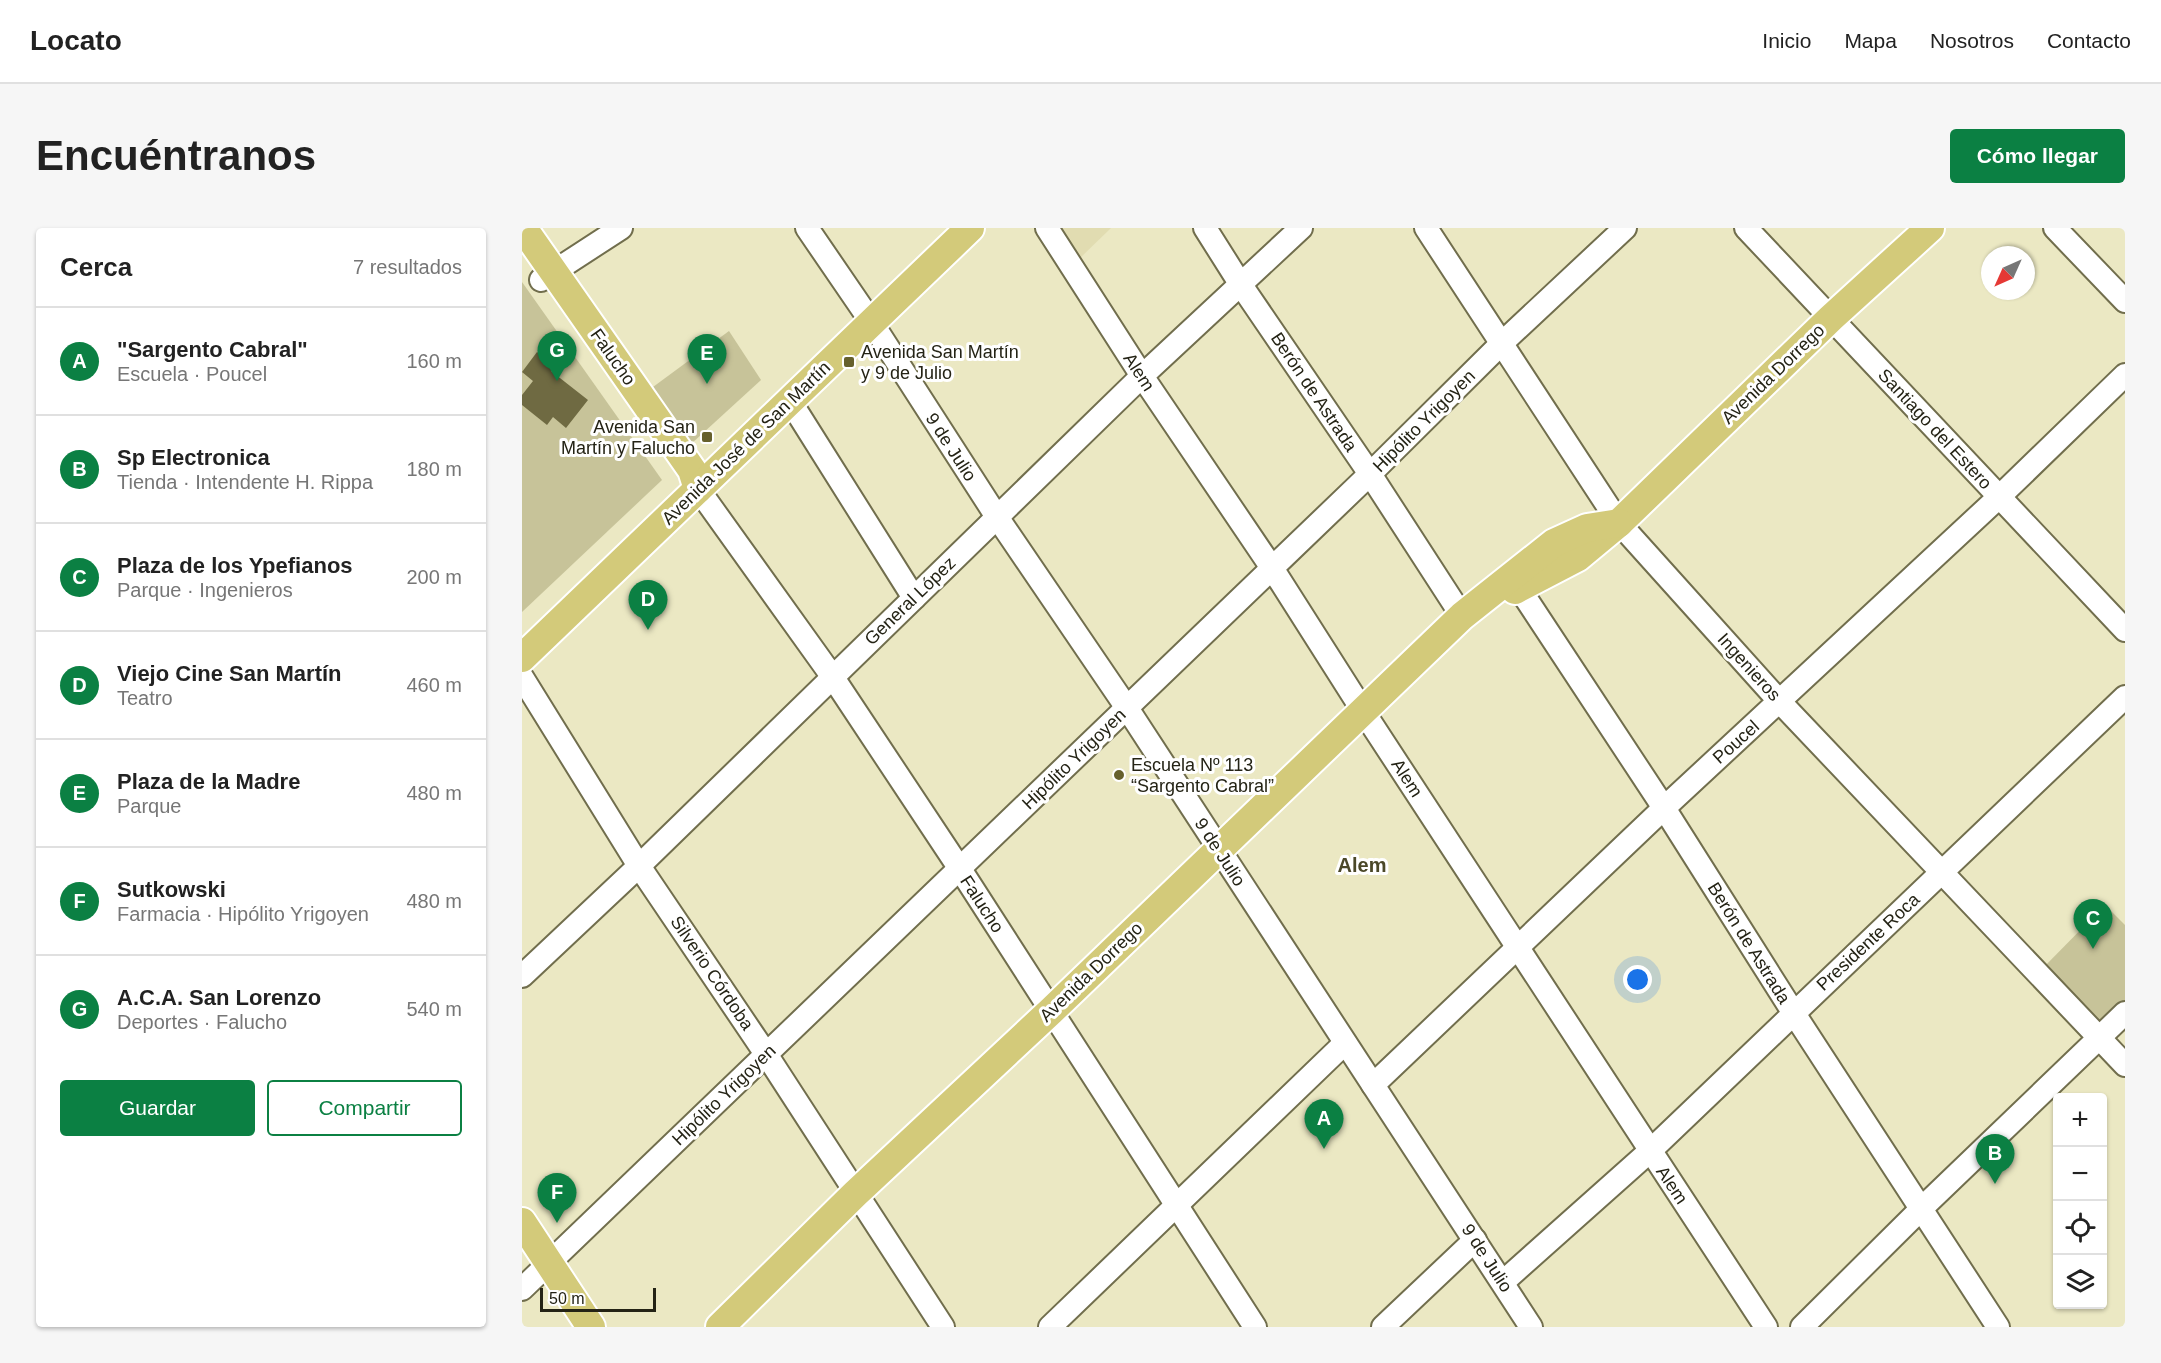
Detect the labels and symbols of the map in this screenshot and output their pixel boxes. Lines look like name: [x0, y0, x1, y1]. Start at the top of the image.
north arrow: [1981, 246, 2035, 300]
street label: Avenida Dorrego: [1718, 320, 1828, 428]
street label: Falucho: [586, 325, 640, 389]
street label: Berón de Astrada: [1267, 329, 1362, 456]
pin: G: [537, 332, 576, 381]
pin: E: [688, 334, 726, 384]
place label: Avenida San Martín y 9 de Julio: [861, 342, 1019, 383]
street label: Alem: [1119, 349, 1159, 395]
marker: Avenida San Martín y 9 de Julio: [842, 355, 856, 369]
street label: Avenida José de San Martín: [658, 357, 834, 529]
street label: Santiago del Estero: [1874, 365, 1996, 493]
street label: Hipólito Yrigoyen: [1369, 366, 1479, 476]
street label: 9 de Julio: [922, 409, 980, 485]
place label: Avenida San Martín y Falucho: [561, 417, 695, 458]
marker: Avenida San Martín y Falucho: [700, 430, 714, 444]
street label: General López: [861, 553, 959, 649]
pin: D: [628, 580, 668, 630]
street label: Ingenieros: [1713, 629, 1785, 705]
street label: Hipólito Yrigoyen: [1018, 705, 1130, 813]
street label: Poucel: [1709, 716, 1763, 768]
place label: Escuela Nº 113 “Sargento Cabral”: [1131, 755, 1274, 796]
street label: Alem: [1387, 755, 1427, 801]
marker: Escuela Nº 113 “Sargento Cabral”: [1112, 768, 1126, 782]
street label: 9 de Julio: [1191, 814, 1249, 890]
district label: Alem: [1338, 854, 1386, 876]
street label: Falucho: [956, 872, 1008, 936]
street label: Berón de Astrada: [1704, 879, 1795, 1008]
street label: Presidente Roca: [1813, 889, 1924, 995]
pin: C: [2074, 900, 2112, 949]
street label: Silverio Córdoba: [667, 912, 758, 1035]
street label: Avenida Dorrego: [1036, 918, 1146, 1026]
your location: [1623, 965, 1652, 994]
street label: Hipólito Yrigoyen: [668, 1041, 780, 1149]
pin: A: [1304, 1100, 1344, 1149]
pin: B: [1976, 1134, 2014, 1184]
street label: Alem: [1652, 1162, 1692, 1208]
pin: F: [537, 1174, 576, 1223]
street label: 9 de Julio: [1458, 1220, 1516, 1296]
scale bar: [540, 1285, 656, 1312]

